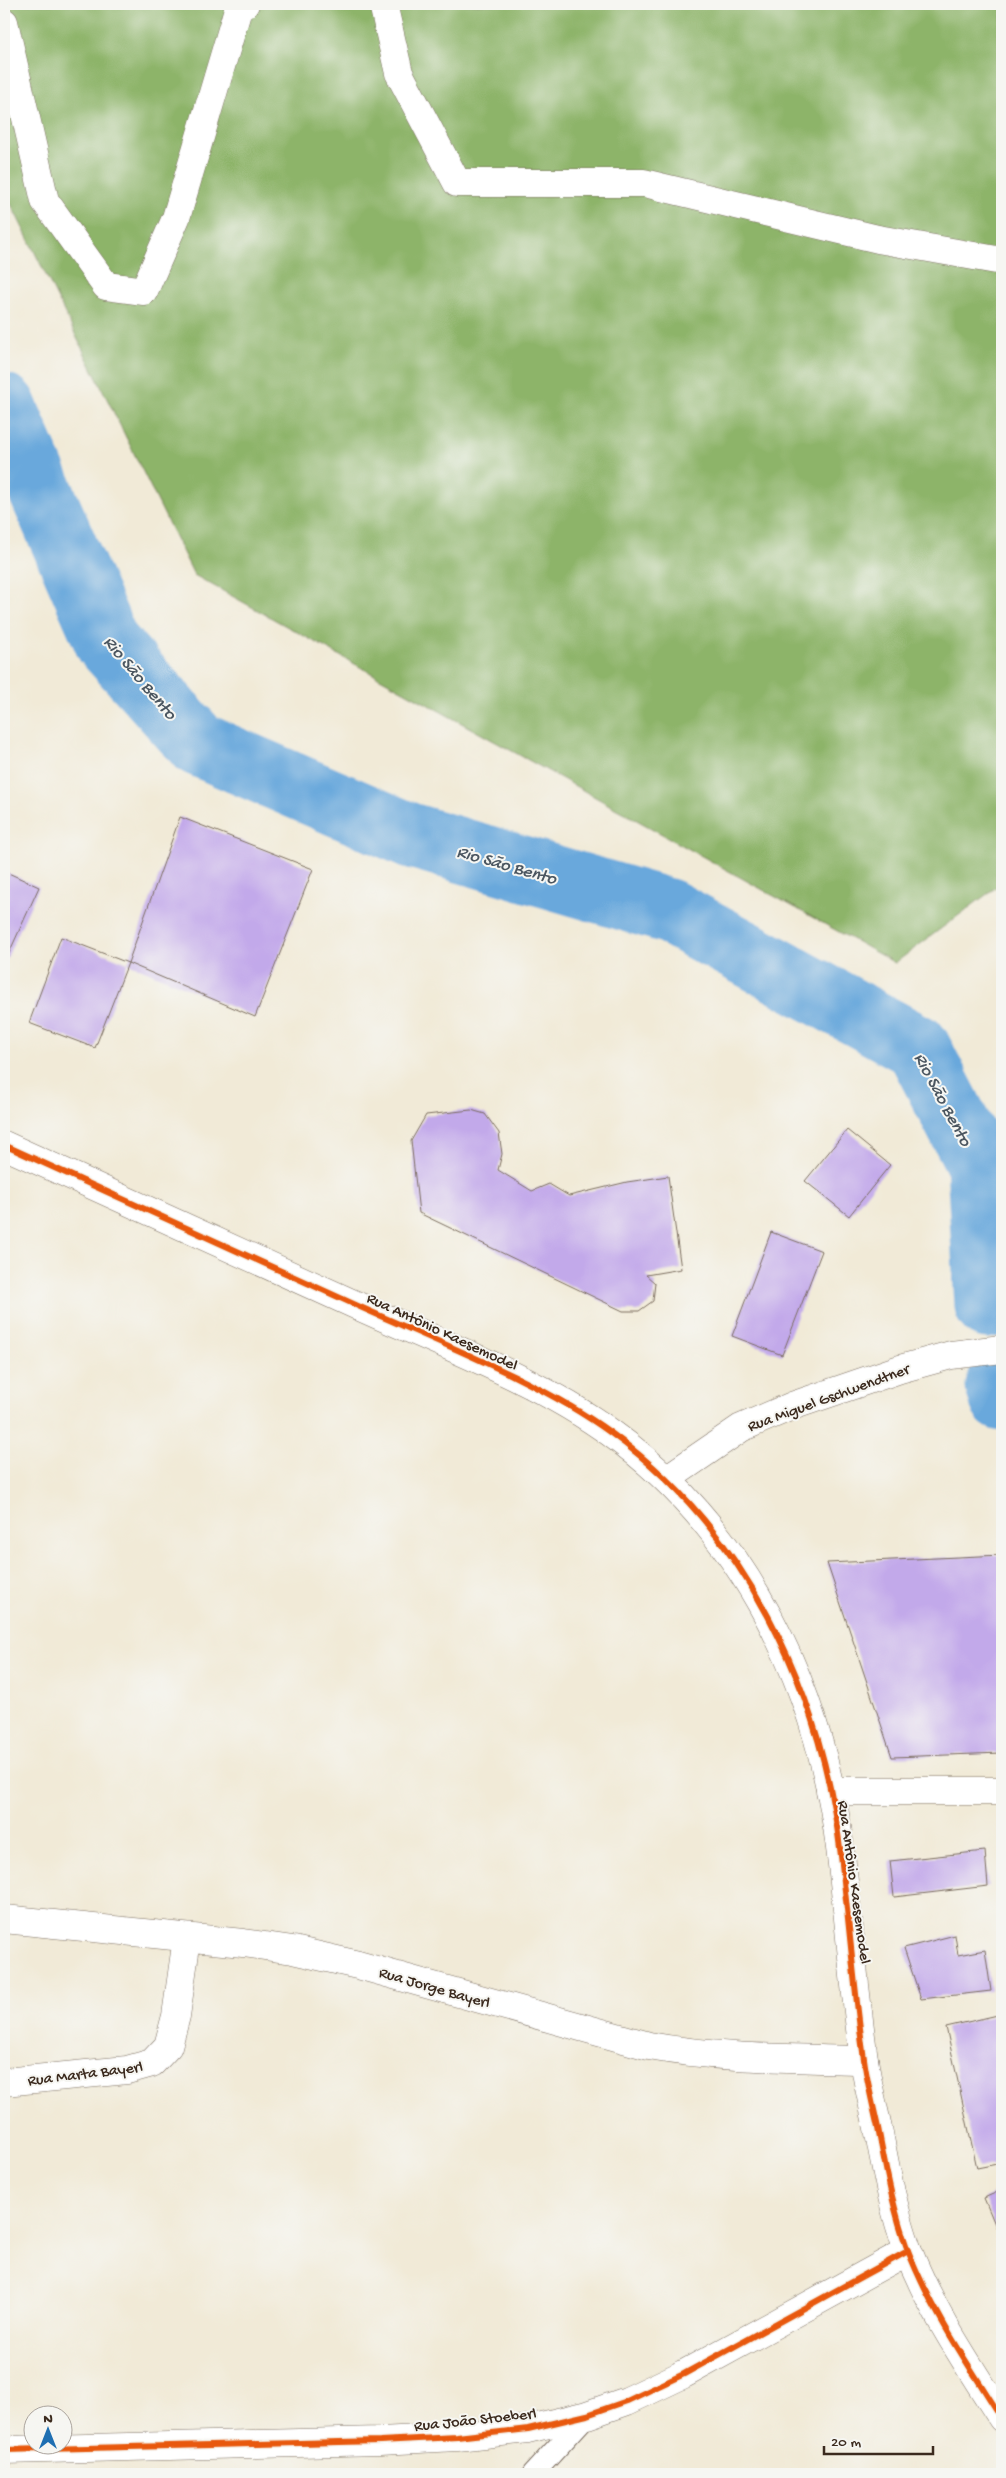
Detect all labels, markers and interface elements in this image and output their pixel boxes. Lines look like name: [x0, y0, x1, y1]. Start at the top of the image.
water label: Rio São Bento: [98, 633, 181, 725]
water label: Rio São Bento: [454, 842, 559, 891]
water label: Rio São Bento: [908, 1050, 975, 1151]
street label: Rua Antônio Kaesemodel: [363, 1290, 520, 1377]
street label: Rua Miguel Gschwendtner: [746, 1361, 914, 1437]
street label: Rua Antônio Kaesemodel: [832, 1800, 873, 1965]
street label: Rua Jorge Bayerl: [376, 1964, 492, 2014]
street label: Rua Marta Bayerl: [27, 2059, 144, 2092]
north arrow: [22, 2406, 72, 2456]
street label: Rua João Stoeberl: [413, 2406, 537, 2437]
text: N: [43, 2411, 53, 2428]
scale bar: [824, 2423, 932, 2455]
text: 20 m: [831, 2434, 861, 2452]

